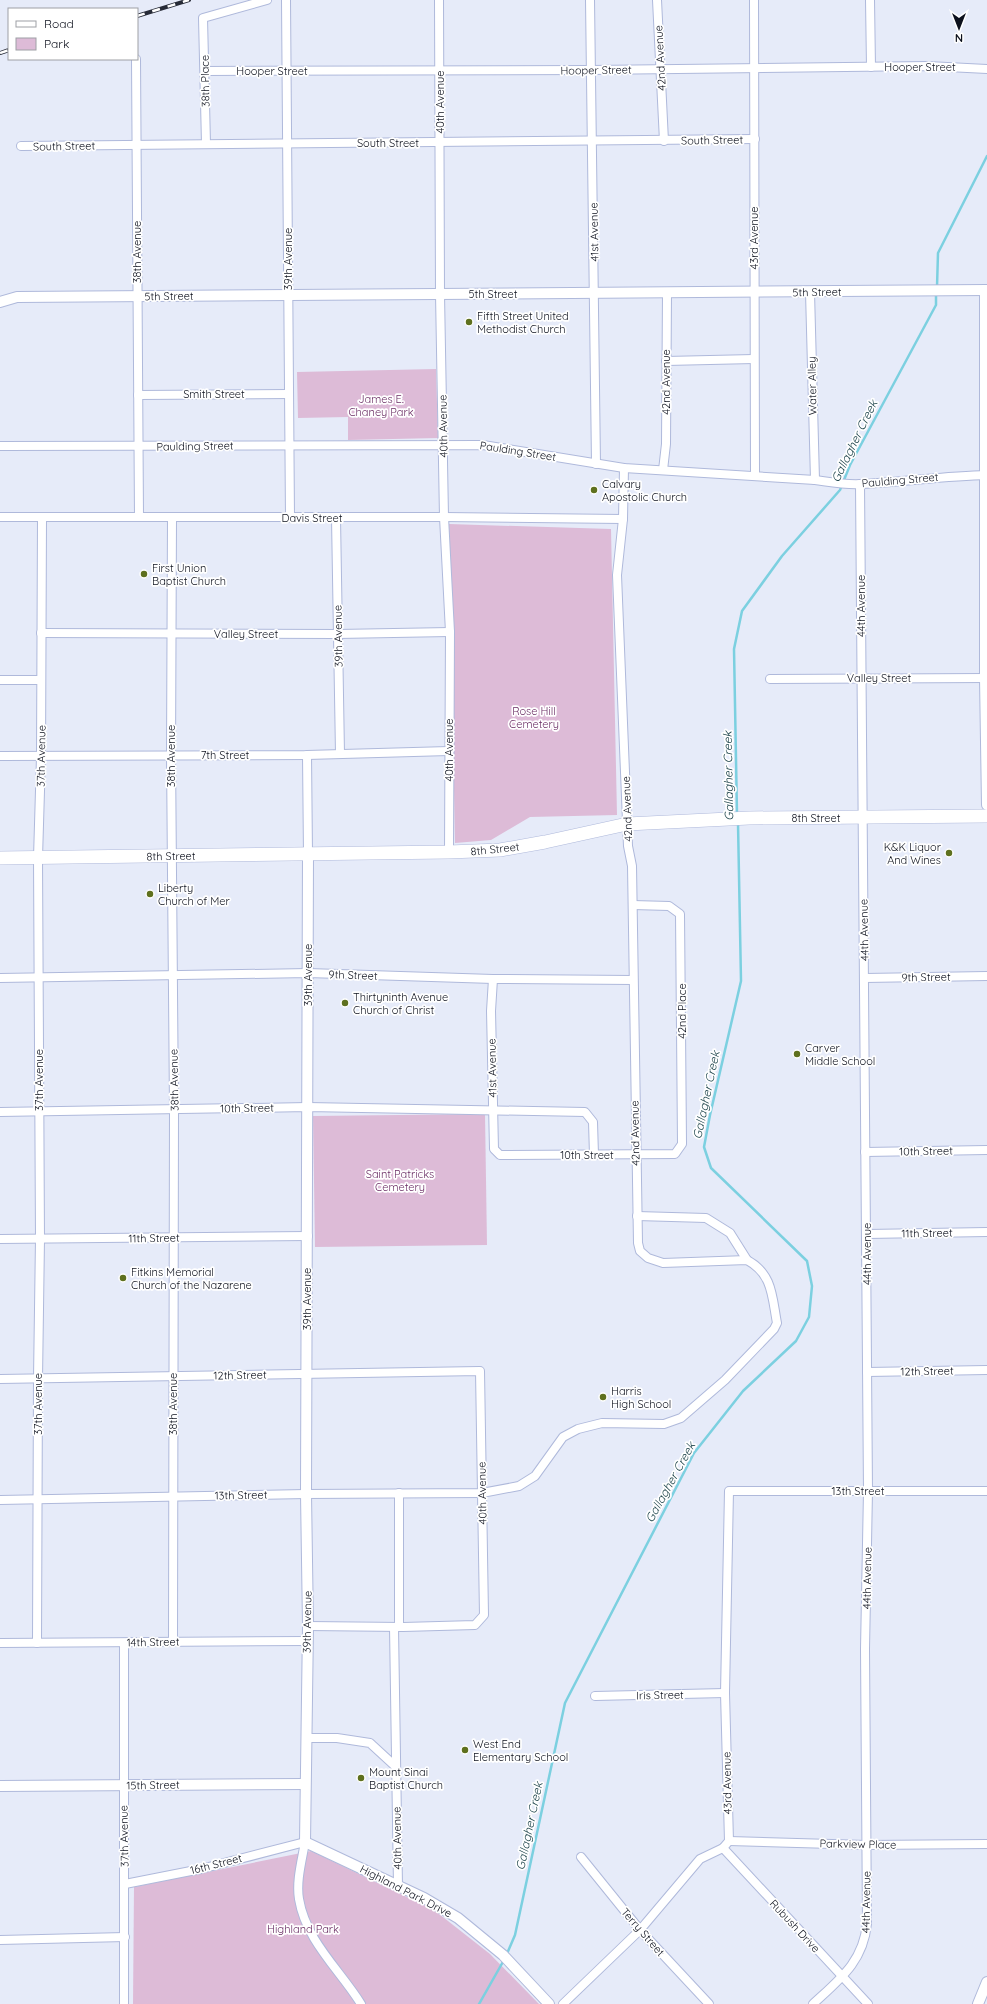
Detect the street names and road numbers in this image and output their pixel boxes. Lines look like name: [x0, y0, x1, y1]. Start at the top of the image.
street label: 42nd Avenue: [651, 25, 669, 91]
street label: 38th Place: [198, 55, 212, 107]
street label: Hooper Street: [884, 60, 956, 74]
street label: Hooper Street: [560, 62, 632, 78]
street label: Hooper Street: [236, 64, 308, 78]
street label: 40th Avenue: [433, 71, 447, 133]
street label: South Street: [681, 132, 743, 148]
street label: South Street: [357, 136, 419, 150]
street label: South Street: [33, 138, 95, 154]
street label: 41st Avenue: [586, 202, 602, 262]
street label: 43rd Avenue: [747, 207, 761, 269]
street label: 38th Avenue: [130, 221, 144, 283]
street label: 39th Avenue: [281, 228, 295, 290]
street label: 5th Street: [792, 285, 842, 299]
street label: 5th Street: [468, 287, 518, 301]
street label: 5th Street: [144, 289, 194, 303]
street label: 42nd Avenue: [659, 349, 673, 415]
street label: Water Alley: [804, 356, 820, 416]
street label: Smith Street: [183, 387, 245, 401]
street label: 40th Avenue: [435, 394, 451, 458]
street label: Paulding Street: [156, 438, 234, 454]
street label: Paulding Street: [479, 438, 557, 464]
street label: Paulding Street: [861, 470, 939, 490]
street label: Davis Street: [282, 511, 343, 525]
street label: 44th Avenue: [854, 575, 868, 637]
street label: 39th Avenue: [330, 605, 346, 667]
street label: Valley Street: [214, 627, 278, 641]
street label: Valley Street: [847, 671, 911, 685]
street label: 40th Avenue: [442, 719, 456, 781]
street label: 37th Avenue: [33, 725, 49, 787]
street label: 38th Avenue: [164, 725, 178, 787]
street label: 7th Street: [201, 748, 250, 762]
street label: 42nd Avenue: [619, 776, 635, 842]
street label: 8th Street: [792, 811, 841, 825]
street label: 8th Street: [470, 839, 520, 859]
street label: 8th Street: [146, 849, 196, 863]
street label: 44th Avenue: [856, 899, 872, 961]
street label: 39th Avenue: [301, 944, 315, 1006]
street label: 9th Street: [328, 967, 378, 983]
street label: 9th Street: [901, 970, 951, 984]
street label: 42nd Place: [675, 983, 689, 1039]
street label: 41st Avenue: [484, 1038, 500, 1098]
street label: 37th Avenue: [32, 1049, 46, 1111]
street label: 38th Avenue: [166, 1049, 182, 1111]
street label: 42nd Avenue: [627, 1100, 643, 1166]
street label: 10th Street: [220, 1101, 274, 1115]
street label: 10th Street: [899, 1144, 953, 1158]
street label: 10th Street: [560, 1148, 614, 1162]
street label: 44th Avenue: [860, 1223, 874, 1285]
street label: 11th Street: [901, 1226, 953, 1240]
street label: 11th Street: [128, 1231, 180, 1245]
street label: 39th Avenue: [300, 1268, 314, 1330]
street label: 12th Street: [900, 1364, 954, 1378]
street label: 12th Street: [213, 1368, 267, 1382]
street label: 37th Avenue: [31, 1373, 45, 1435]
street label: 38th Avenue: [166, 1373, 180, 1435]
street label: 40th Avenue: [474, 1461, 490, 1525]
street label: 13th Street: [832, 1484, 885, 1498]
street label: 13th Street: [214, 1488, 268, 1502]
street label: 44th Avenue: [859, 1547, 875, 1609]
street label: 39th Avenue: [299, 1591, 315, 1653]
street label: 14th Street: [127, 1635, 180, 1649]
street label: Iris Street: [636, 1688, 684, 1702]
street label: 43rd Avenue: [719, 1751, 735, 1815]
street label: 15th Street: [126, 1778, 180, 1792]
street label: 37th Avenue: [116, 1805, 132, 1867]
street label: 40th Avenue: [389, 1806, 405, 1870]
street label: Parkview Place: [820, 1836, 896, 1852]
street label: 16th Street: [189, 1851, 244, 1877]
street label: Highland Park Drive: [358, 1862, 454, 1920]
street label: 44th Avenue: [858, 1871, 874, 1933]
street label: Rubush Drive: [767, 1897, 823, 1955]
street label: Terry Street: [618, 1905, 668, 1959]

